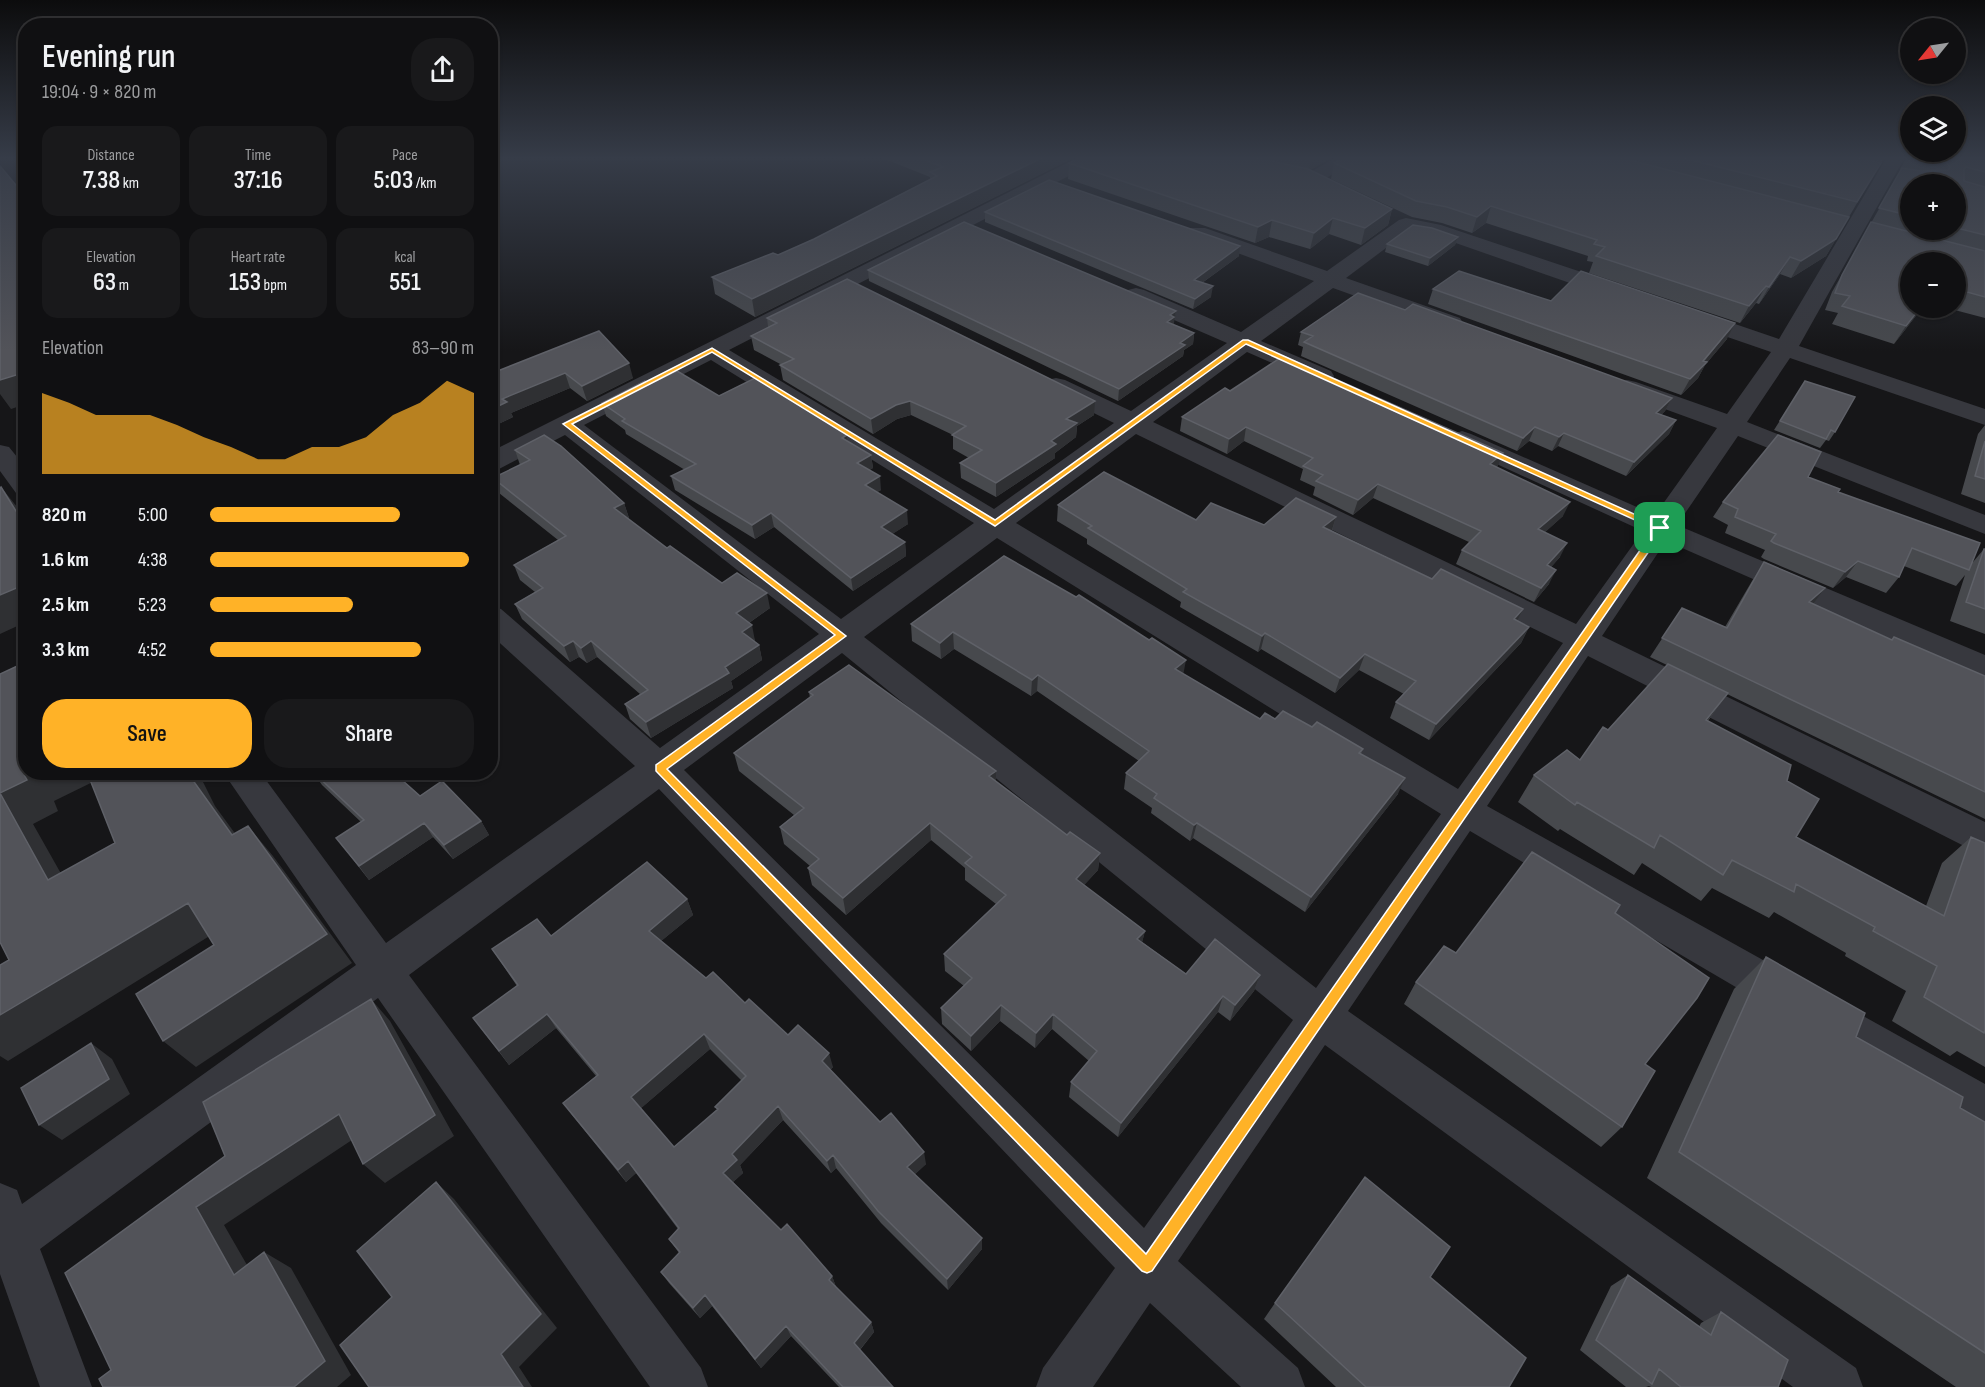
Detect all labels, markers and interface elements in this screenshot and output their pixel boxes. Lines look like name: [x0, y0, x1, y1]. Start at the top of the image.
north arrow: [1900, 18, 1966, 84]
map controls: [1900, 18, 1966, 318]
text: Evening run: [42, 37, 176, 77]
button: share: [411, 38, 474, 101]
text: 19:04 · 9 × 820 m: [42, 80, 156, 104]
button: layers: [1900, 96, 1966, 162]
text: Distance: [87, 146, 135, 165]
text: Time: [245, 146, 271, 165]
text: Pace: [392, 146, 418, 165]
text: 7.38: [83, 165, 120, 196]
text: 37:16: [233, 165, 283, 196]
text: 5:03: [373, 165, 413, 196]
text: km: [120, 174, 139, 193]
text: /km: [413, 174, 437, 193]
button: +: [1900, 174, 1966, 240]
text: Elevation: [86, 248, 136, 267]
text: Heart rate: [231, 248, 285, 267]
text: kcal: [394, 248, 416, 267]
button: −: [1900, 252, 1966, 318]
text: 63: [93, 267, 116, 298]
text: 153: [229, 267, 261, 298]
text: 551: [389, 267, 421, 298]
text: m: [116, 276, 129, 295]
text: bpm: [261, 276, 287, 295]
text: Elevation: [42, 336, 104, 360]
text: 83–90 m: [412, 336, 474, 360]
pin: [1634, 502, 1685, 553]
text: 820 m: [42, 503, 86, 527]
text: 5:00: [138, 503, 168, 527]
icon: arrive: [1643, 511, 1676, 544]
text: 1.6 km: [42, 548, 89, 572]
text: 4:38: [138, 548, 167, 572]
text: 2.5 km: [42, 593, 89, 617]
text: 5:23: [138, 593, 166, 617]
text: 3.3 km: [42, 638, 89, 662]
text: 4:52: [138, 638, 166, 662]
button: Save: [42, 699, 252, 768]
button: Share: [264, 699, 474, 768]

